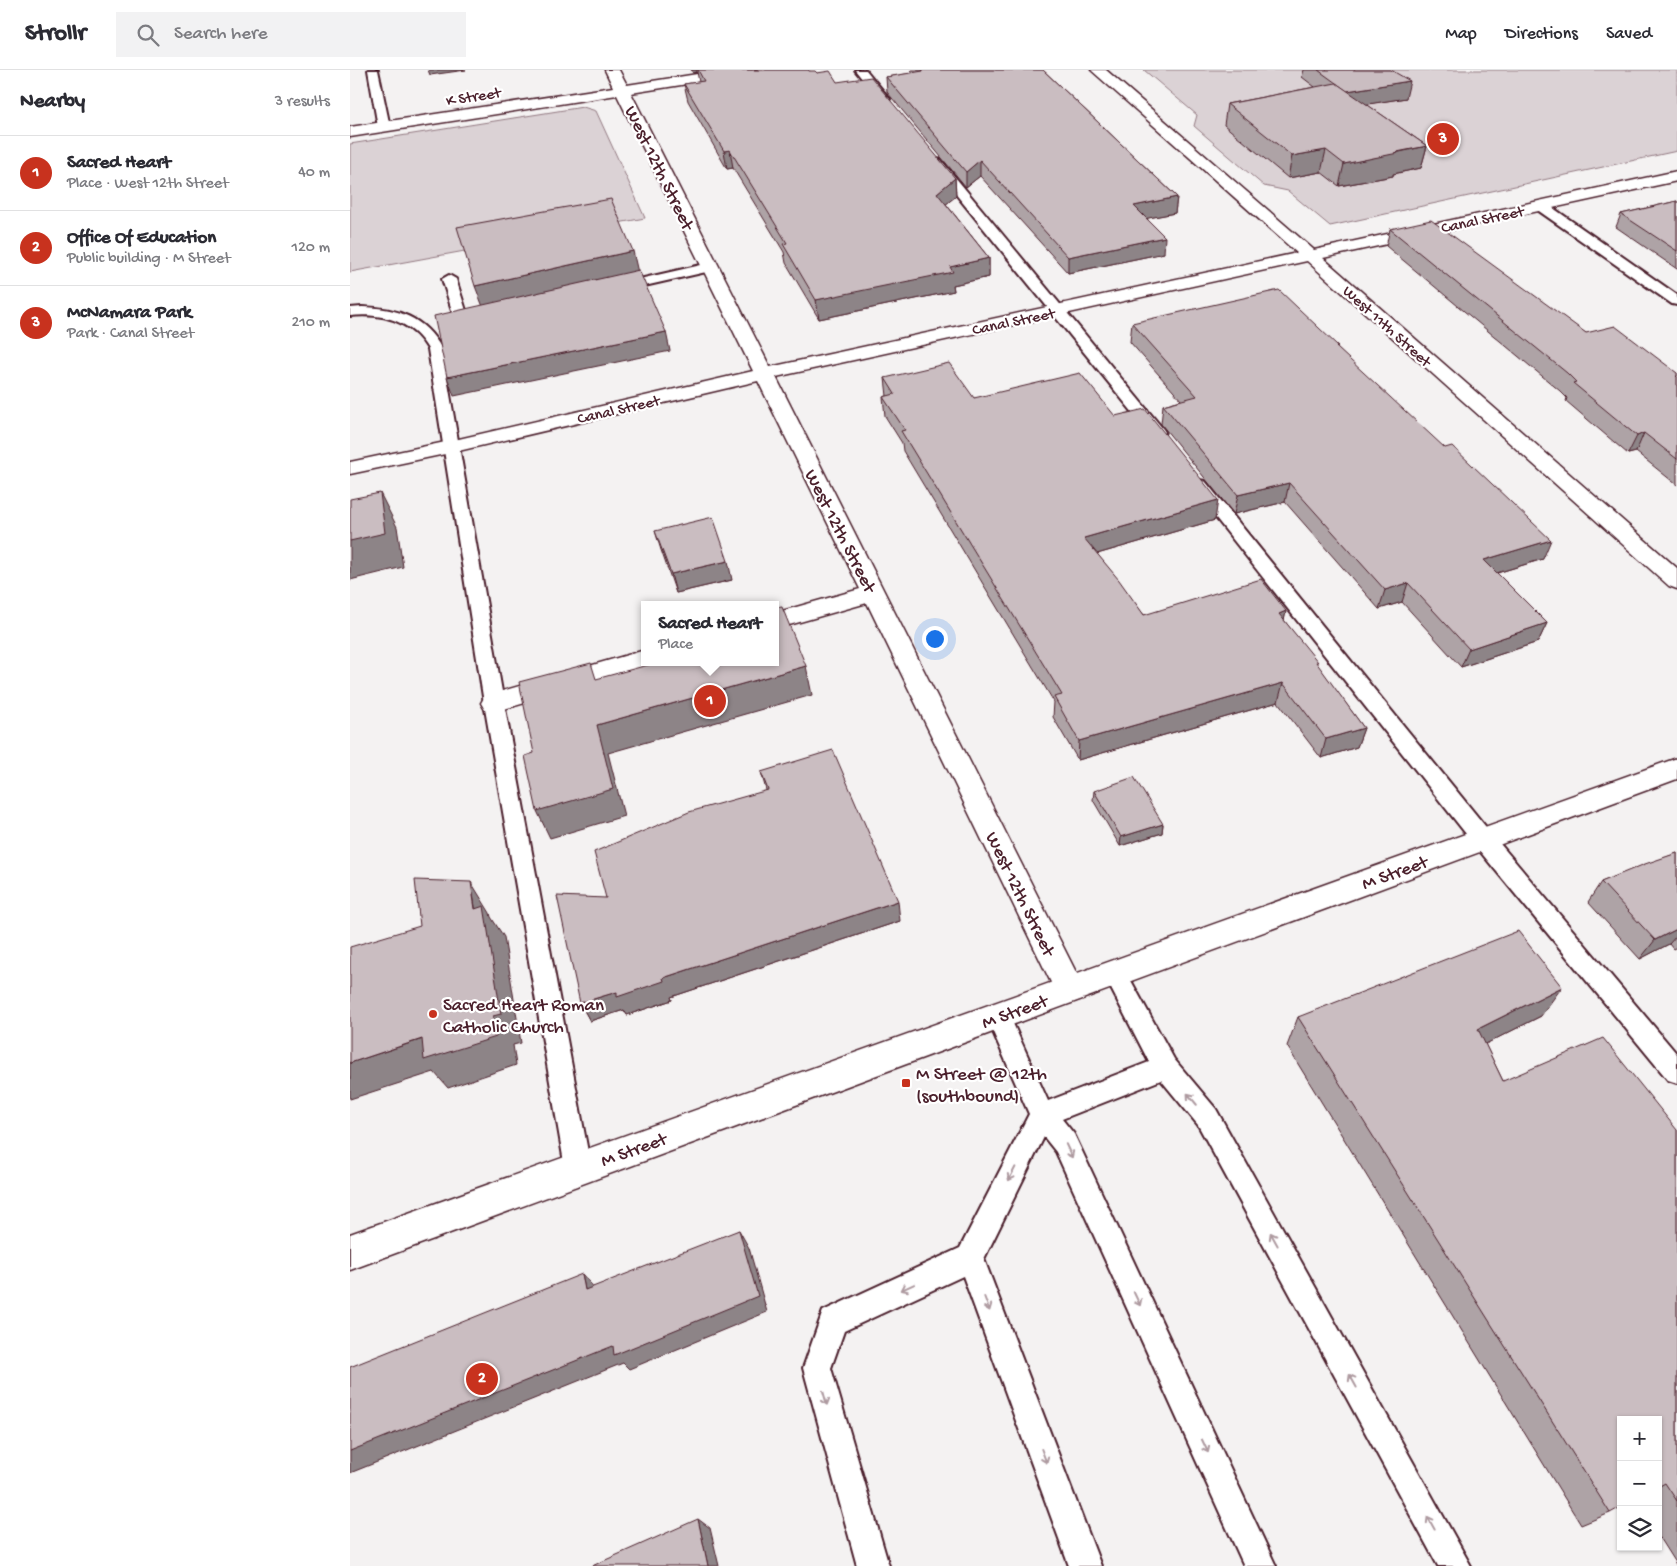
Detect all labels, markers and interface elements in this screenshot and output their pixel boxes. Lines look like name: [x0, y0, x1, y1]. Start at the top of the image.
search box: [116, 12, 466, 57]
text: Strollr: [25, 20, 86, 49]
icon: search: [134, 21, 162, 49]
text: Search here: [174, 23, 268, 46]
text: Map: [1445, 24, 1477, 45]
text: Directions: [1505, 24, 1578, 45]
text: Saved: [1606, 24, 1652, 45]
street label: K Street: [445, 85, 504, 112]
text: Nearby: [20, 90, 85, 115]
text: 3 results: [275, 93, 330, 112]
street label: West 12th Street: [618, 103, 699, 236]
pin: 3: [1427, 120, 1459, 158]
text: Sacred Heart: [67, 152, 171, 175]
text: 1: [33, 164, 39, 183]
text: 40 m: [298, 164, 330, 183]
text: Place · West 12th Street: [67, 175, 228, 194]
street label: Canal Street: [1440, 203, 1527, 239]
text: Office Of Education: [67, 227, 216, 250]
text: 2: [32, 239, 40, 258]
text: 120 m: [291, 239, 330, 258]
text: Public building · M Street: [67, 250, 231, 269]
street label: West 11th Street: [1337, 283, 1435, 373]
text: McNamara Park: [67, 302, 192, 325]
street label: Canal Street: [971, 305, 1058, 341]
text: 3: [32, 314, 40, 333]
text: 210 m: [291, 314, 330, 333]
text: Park · Canal Street: [67, 325, 194, 344]
street label: Canal Street: [576, 392, 663, 430]
street label: West 12th Street: [798, 466, 881, 599]
popup: [641, 601, 779, 666]
text: Sacred Heart: [658, 613, 762, 636]
your location: [922, 626, 948, 652]
text: Place: [658, 636, 693, 655]
pin: 1: [694, 682, 726, 720]
street label: West 12th Street: [979, 829, 1060, 962]
street label: M Street: [1359, 851, 1433, 897]
street label: M Street: [979, 990, 1053, 1036]
place label: Sacred Heart Roman Catholic Church: [443, 995, 604, 1040]
marker: Sacred Heart Roman Catholic Church: [427, 1008, 439, 1020]
place label: M Street @ 12th (southbound): [916, 1064, 1047, 1109]
marker: M Street @ 12th (southbound): [900, 1077, 912, 1089]
one-way arrow: [1186, 1093, 1197, 1106]
street label: M Street: [598, 1128, 672, 1174]
one-way arrow: [1064, 1143, 1074, 1158]
one-way arrow: [1007, 1166, 1016, 1181]
one-way arrow: [1269, 1232, 1278, 1247]
one-way arrow: [901, 1282, 916, 1292]
one-way arrow: [1132, 1291, 1142, 1306]
one-way arrow: [983, 1295, 992, 1311]
pin: 2: [466, 1360, 498, 1398]
one-way arrow: [1347, 1374, 1357, 1389]
one-way arrow: [821, 1389, 831, 1405]
map controls: [1617, 1416, 1662, 1551]
button: +: [1617, 1416, 1662, 1461]
one-way arrow: [1201, 1438, 1210, 1453]
one-way arrow: [1040, 1448, 1049, 1463]
button: −: [1617, 1461, 1662, 1506]
button: layers: [1617, 1506, 1662, 1551]
one-way arrow: [1426, 1516, 1436, 1531]

